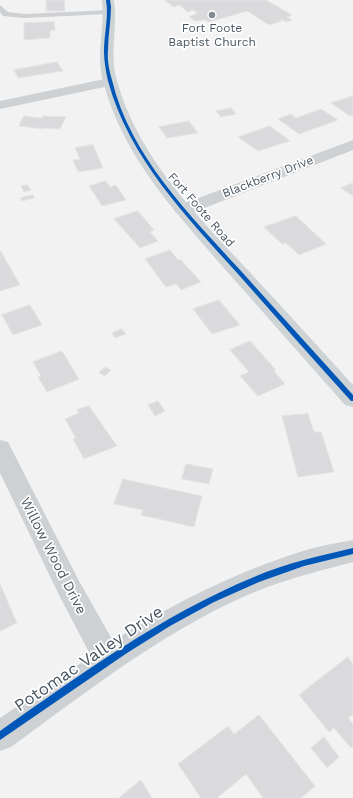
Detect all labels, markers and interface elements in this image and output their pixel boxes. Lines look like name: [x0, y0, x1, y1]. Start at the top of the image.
marker: Fort Foote Baptist Church: [207, 10, 217, 20]
place label: Fort Foote Baptist Church: [168, 21, 256, 49]
street label: Blackberry Drive: [221, 153, 315, 201]
street label: Fort Foote Road: [165, 170, 237, 250]
street label: Willow Wood Drive: [16, 495, 90, 617]
street label: Potomac Valley Drive: [11, 602, 167, 716]

